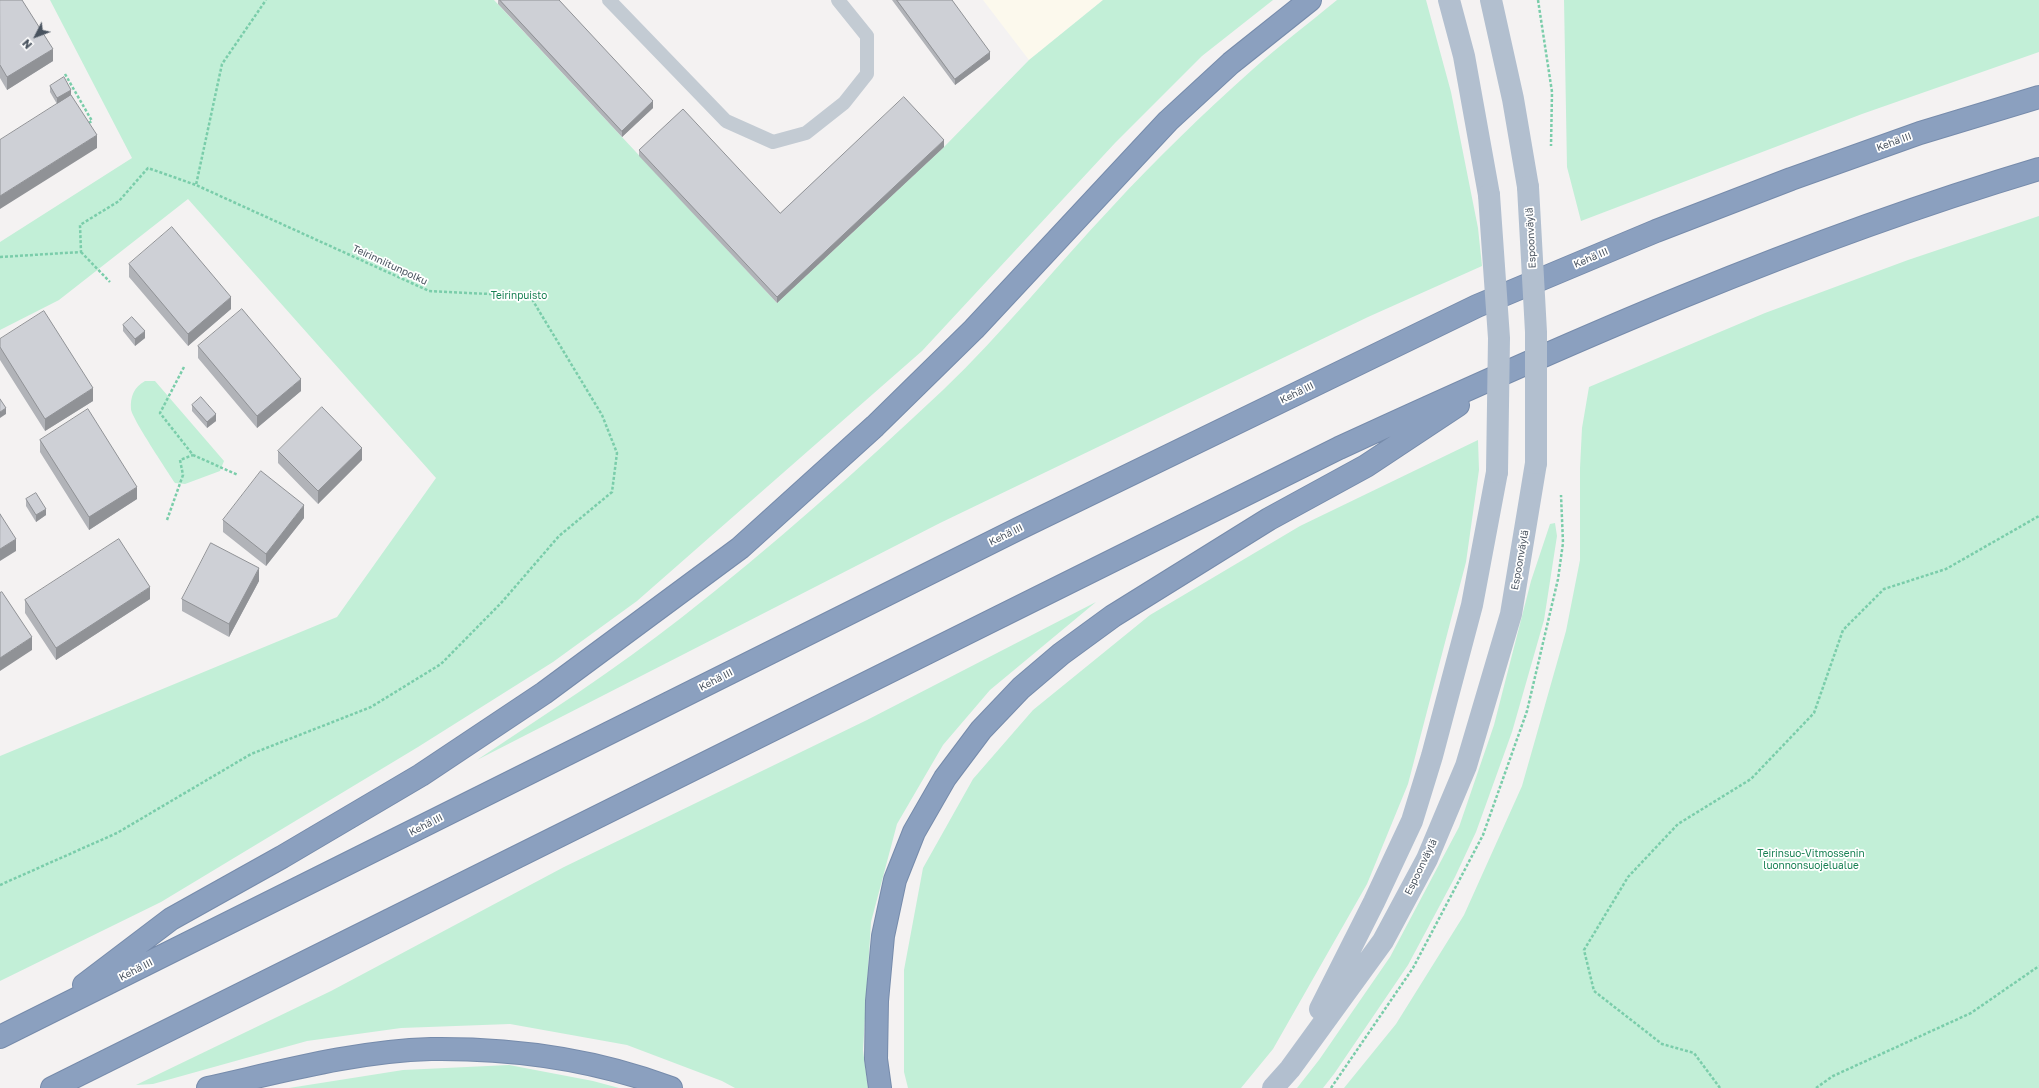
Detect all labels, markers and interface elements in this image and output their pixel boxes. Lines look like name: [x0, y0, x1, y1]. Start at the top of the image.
north arrow: [16, 16, 56, 56]
text: N: [19, 37, 34, 52]
street label: Kehä III: [1875, 130, 1913, 154]
street label: Espoonväylä: [1523, 207, 1539, 269]
street label: Teirinniitunpolku: [351, 242, 429, 288]
street label: Kehä III: [1572, 245, 1610, 271]
park label: Teirinpuisto: [491, 290, 547, 302]
street label: Kehä III: [1278, 380, 1316, 406]
street label: Kehä III: [987, 522, 1025, 548]
street label: Espoonväylä: [1509, 529, 1531, 591]
street label: Kehä III: [697, 666, 735, 694]
street label: Kehä III: [407, 811, 445, 839]
street label: Espoonväylä: [1402, 837, 1440, 897]
park label: Teirinsuo-Vitmossenin luonnonsuojelualue: [1757, 848, 1865, 872]
street label: Kehä III: [117, 956, 155, 984]

